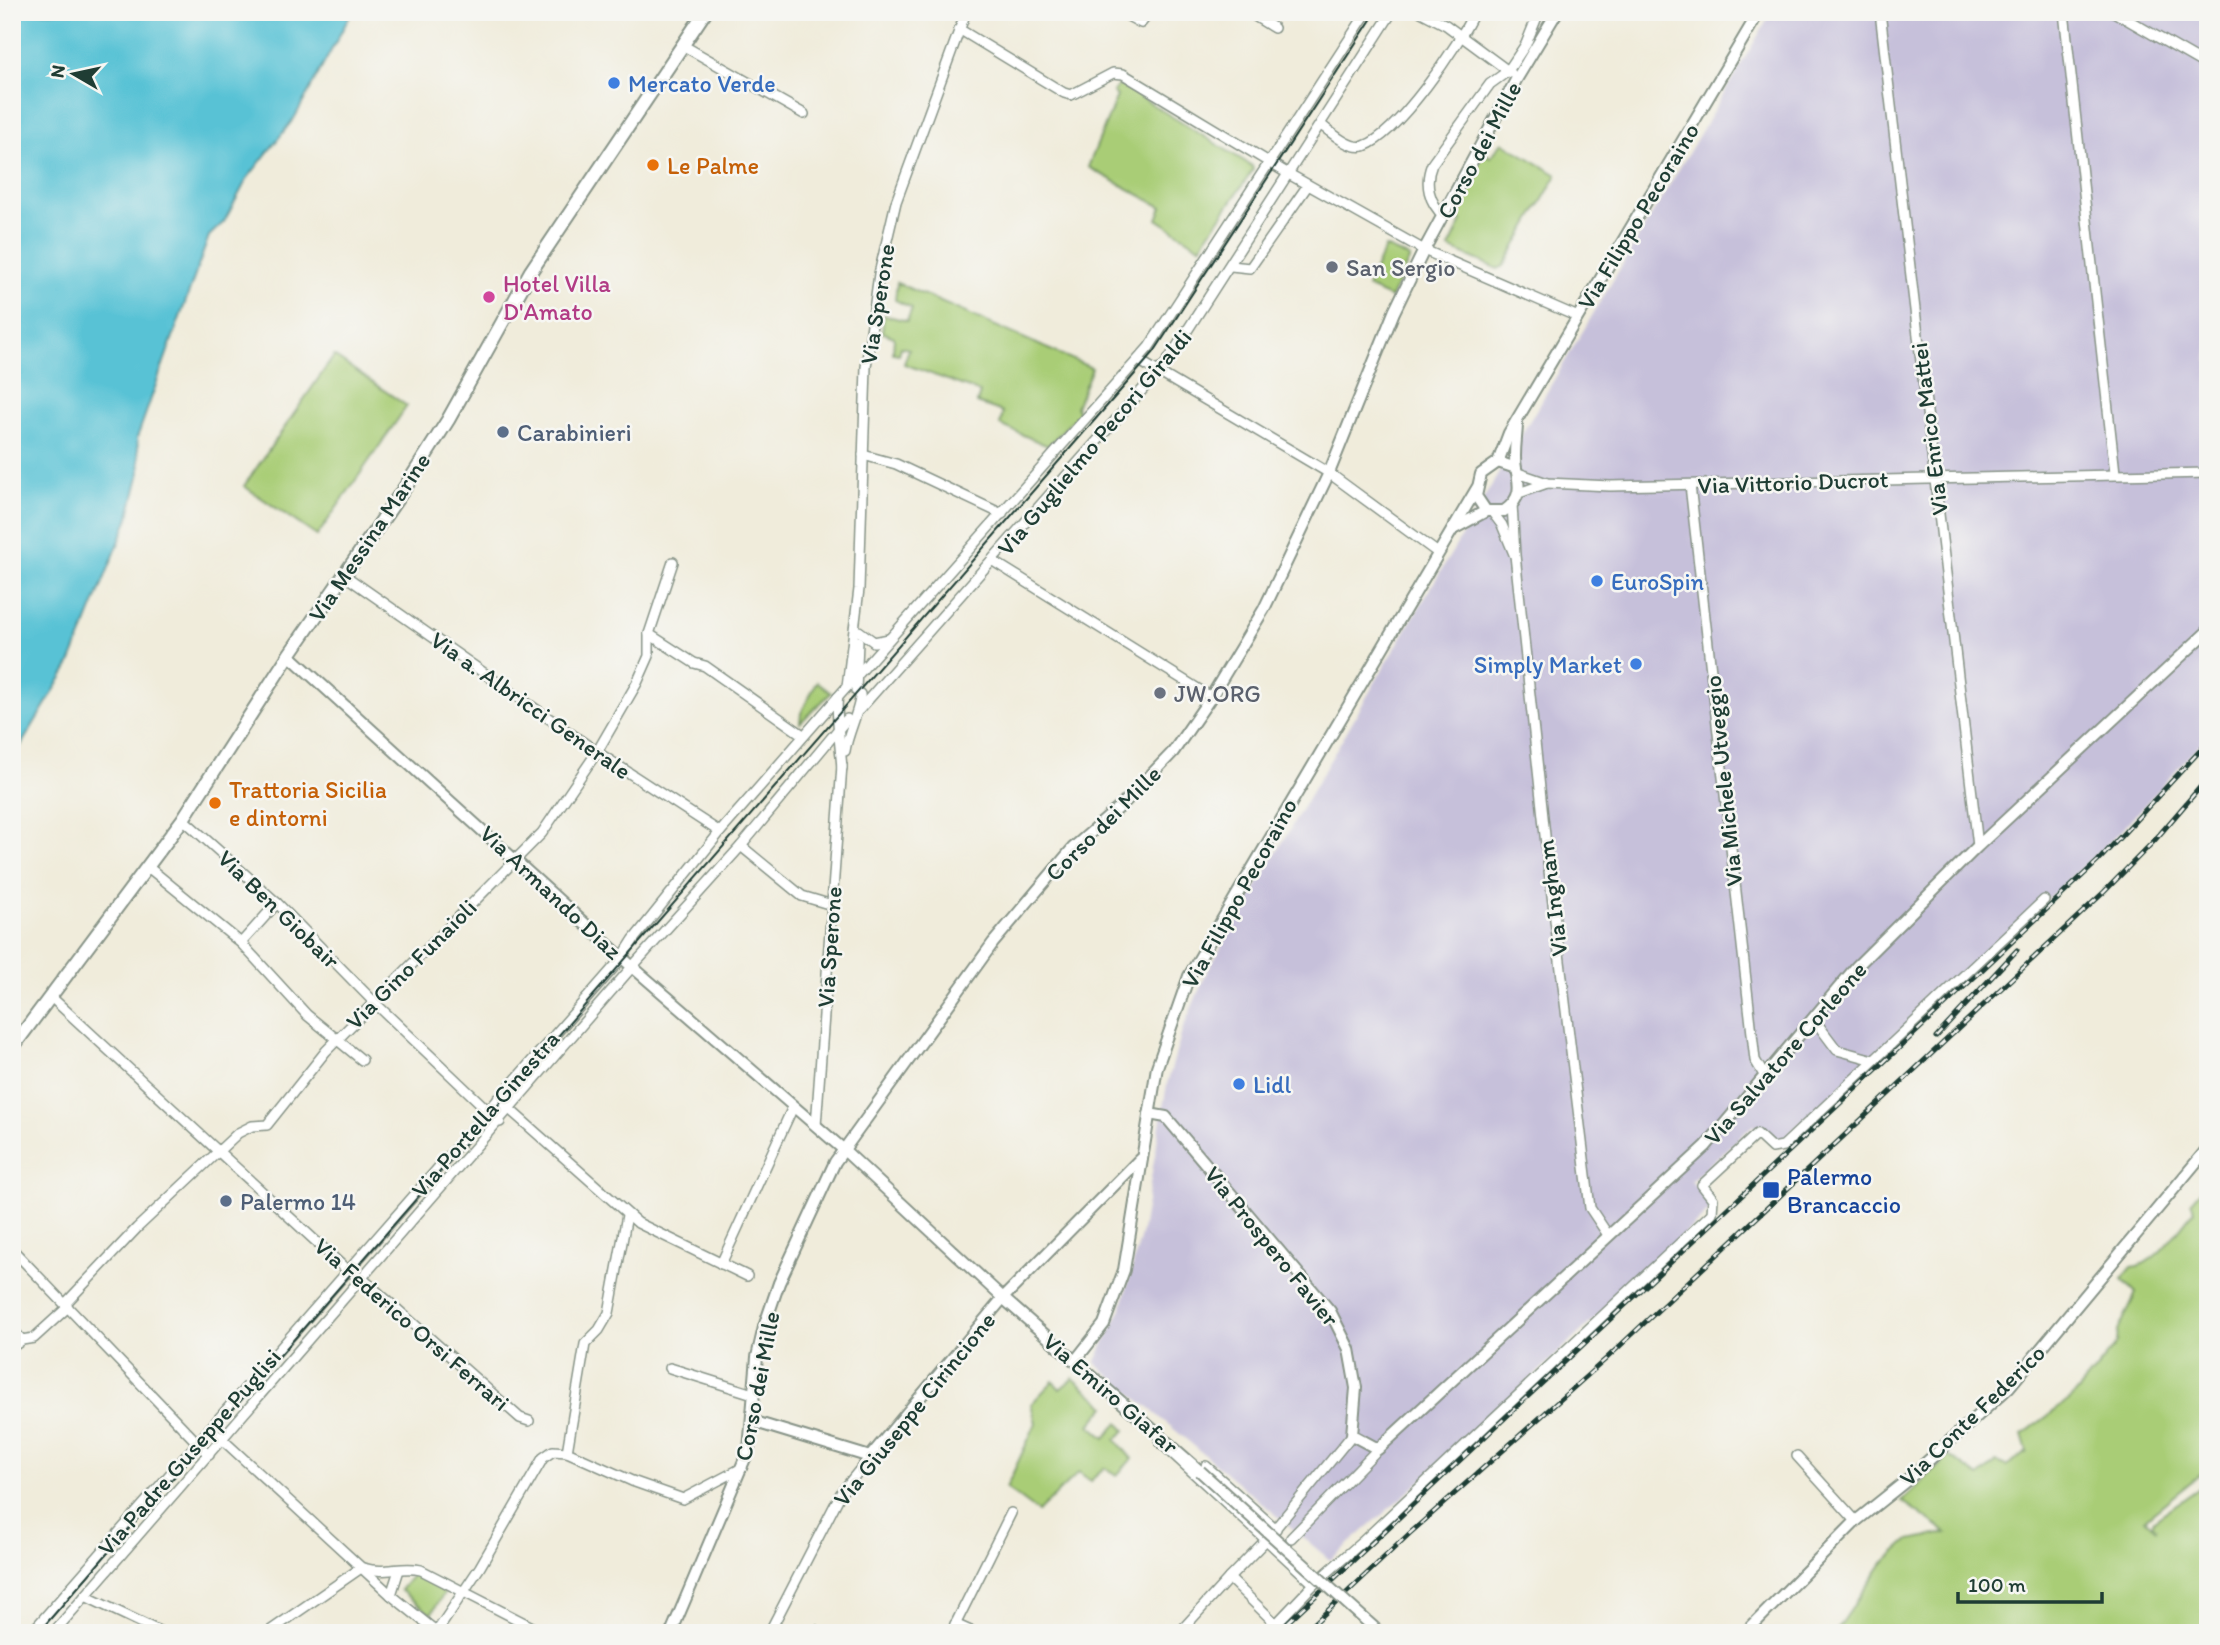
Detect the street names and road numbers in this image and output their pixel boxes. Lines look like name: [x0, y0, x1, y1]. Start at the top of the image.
street label: Corso dei Mille: [1431, 76, 1527, 224]
street label: Via Filippo Pecoraino: [1571, 117, 1705, 315]
street label: Via Sperone: [853, 242, 901, 366]
street label: Via Guglielmo Pecori Giraldi: [991, 323, 1197, 561]
street label: Via Enrico Mattei: [1904, 341, 1954, 517]
street label: Via Messina Marine: [302, 447, 436, 627]
street label: Via Vittorio Ducrot: [1697, 464, 1889, 500]
street label: Via a. Albricci Generale: [425, 625, 637, 785]
street label: Via Michele Utveggio: [1697, 674, 1749, 888]
street label: Corso dei Mille: [1039, 759, 1167, 887]
street label: Via Filippo Pecoraino: [1175, 793, 1303, 993]
street label: Via Armando Diaz: [474, 819, 628, 965]
street label: Via Ingham: [1530, 838, 1574, 958]
street label: Via Ben Giobair: [212, 843, 346, 975]
street label: Via Sperone: [810, 885, 848, 1009]
street label: Via Gino Funaioli: [340, 893, 482, 1035]
street label: Via Salvatore Corleone: [1697, 955, 1873, 1151]
street label: Via Portella Ginestra: [405, 1024, 566, 1203]
street label: Via Prospero Favier: [1198, 1160, 1346, 1332]
street label: Via Federico Orsi Ferrari: [308, 1231, 516, 1417]
street label: Via Giuseppe Cirincione: [827, 1306, 1001, 1512]
street label: Corso dei Mille: [728, 1309, 786, 1463]
street label: Via Emiro Giafar: [1037, 1326, 1185, 1460]
street label: Via Conte Federico: [1893, 1338, 2051, 1492]
street label: Via Padre Guseppe Puglisi: [91, 1342, 287, 1562]

